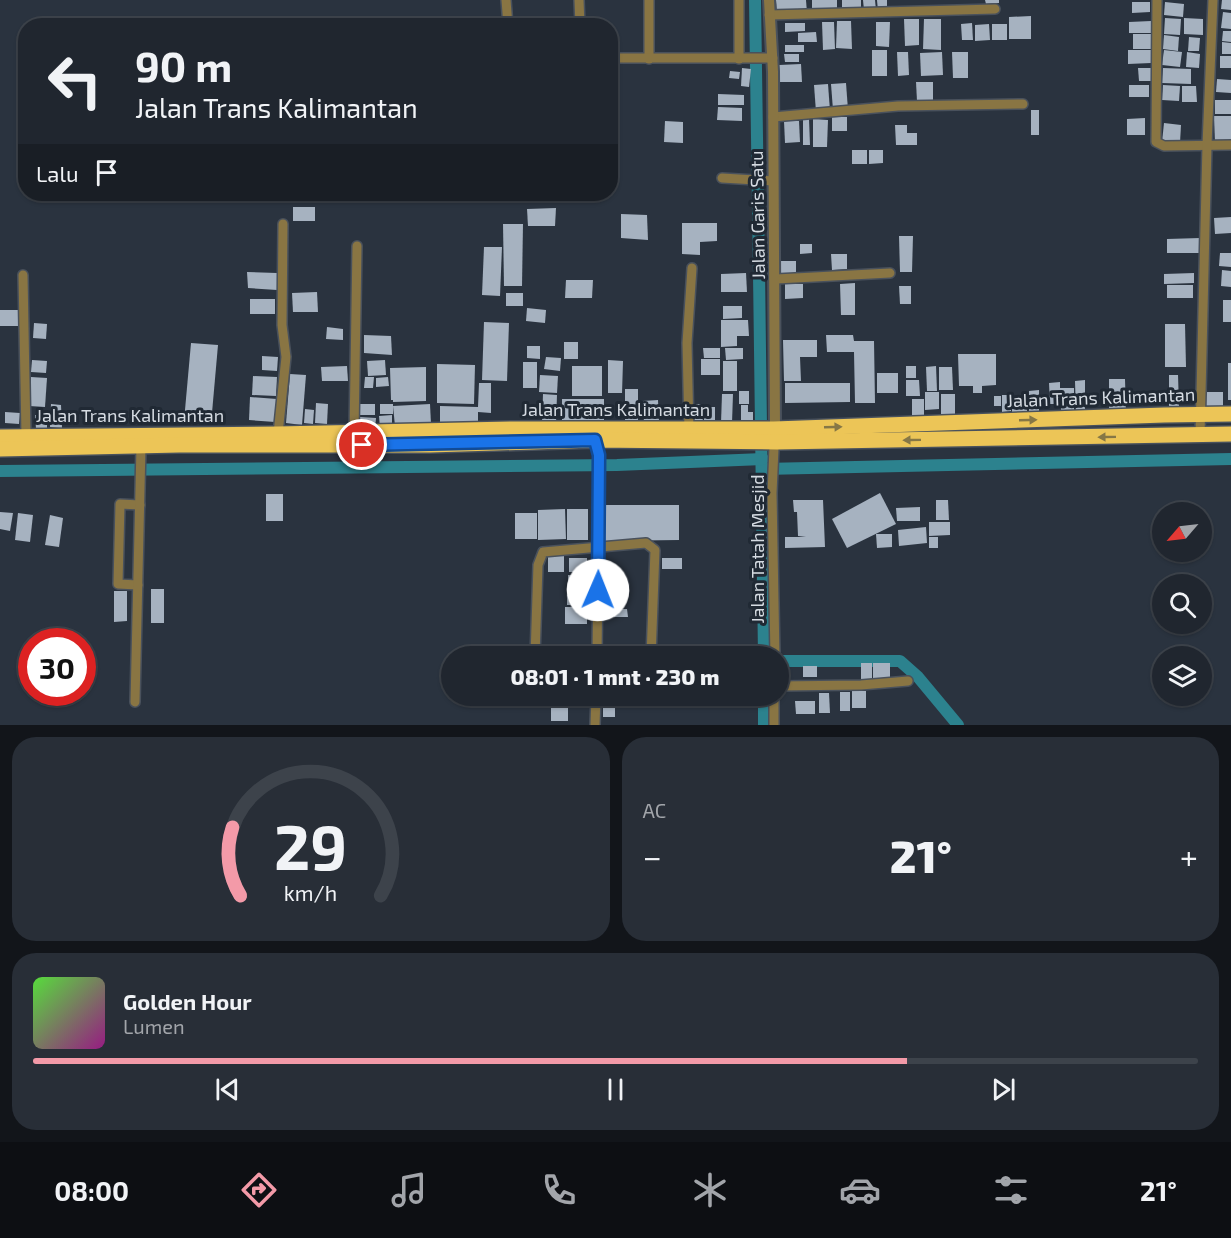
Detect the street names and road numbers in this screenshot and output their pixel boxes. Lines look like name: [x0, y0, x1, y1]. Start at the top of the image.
street label: Jalan Garis Satu: [745, 150, 769, 280]
street label: Jalan Trans Kalimantan: [1006, 383, 1196, 411]
street label: Jalan Trans Kalimantan: [522, 398, 710, 420]
street label: Jalan Trans Kalimantan: [36, 404, 224, 426]
street label: Jalan Tatah Mesjid: [746, 474, 768, 624]

